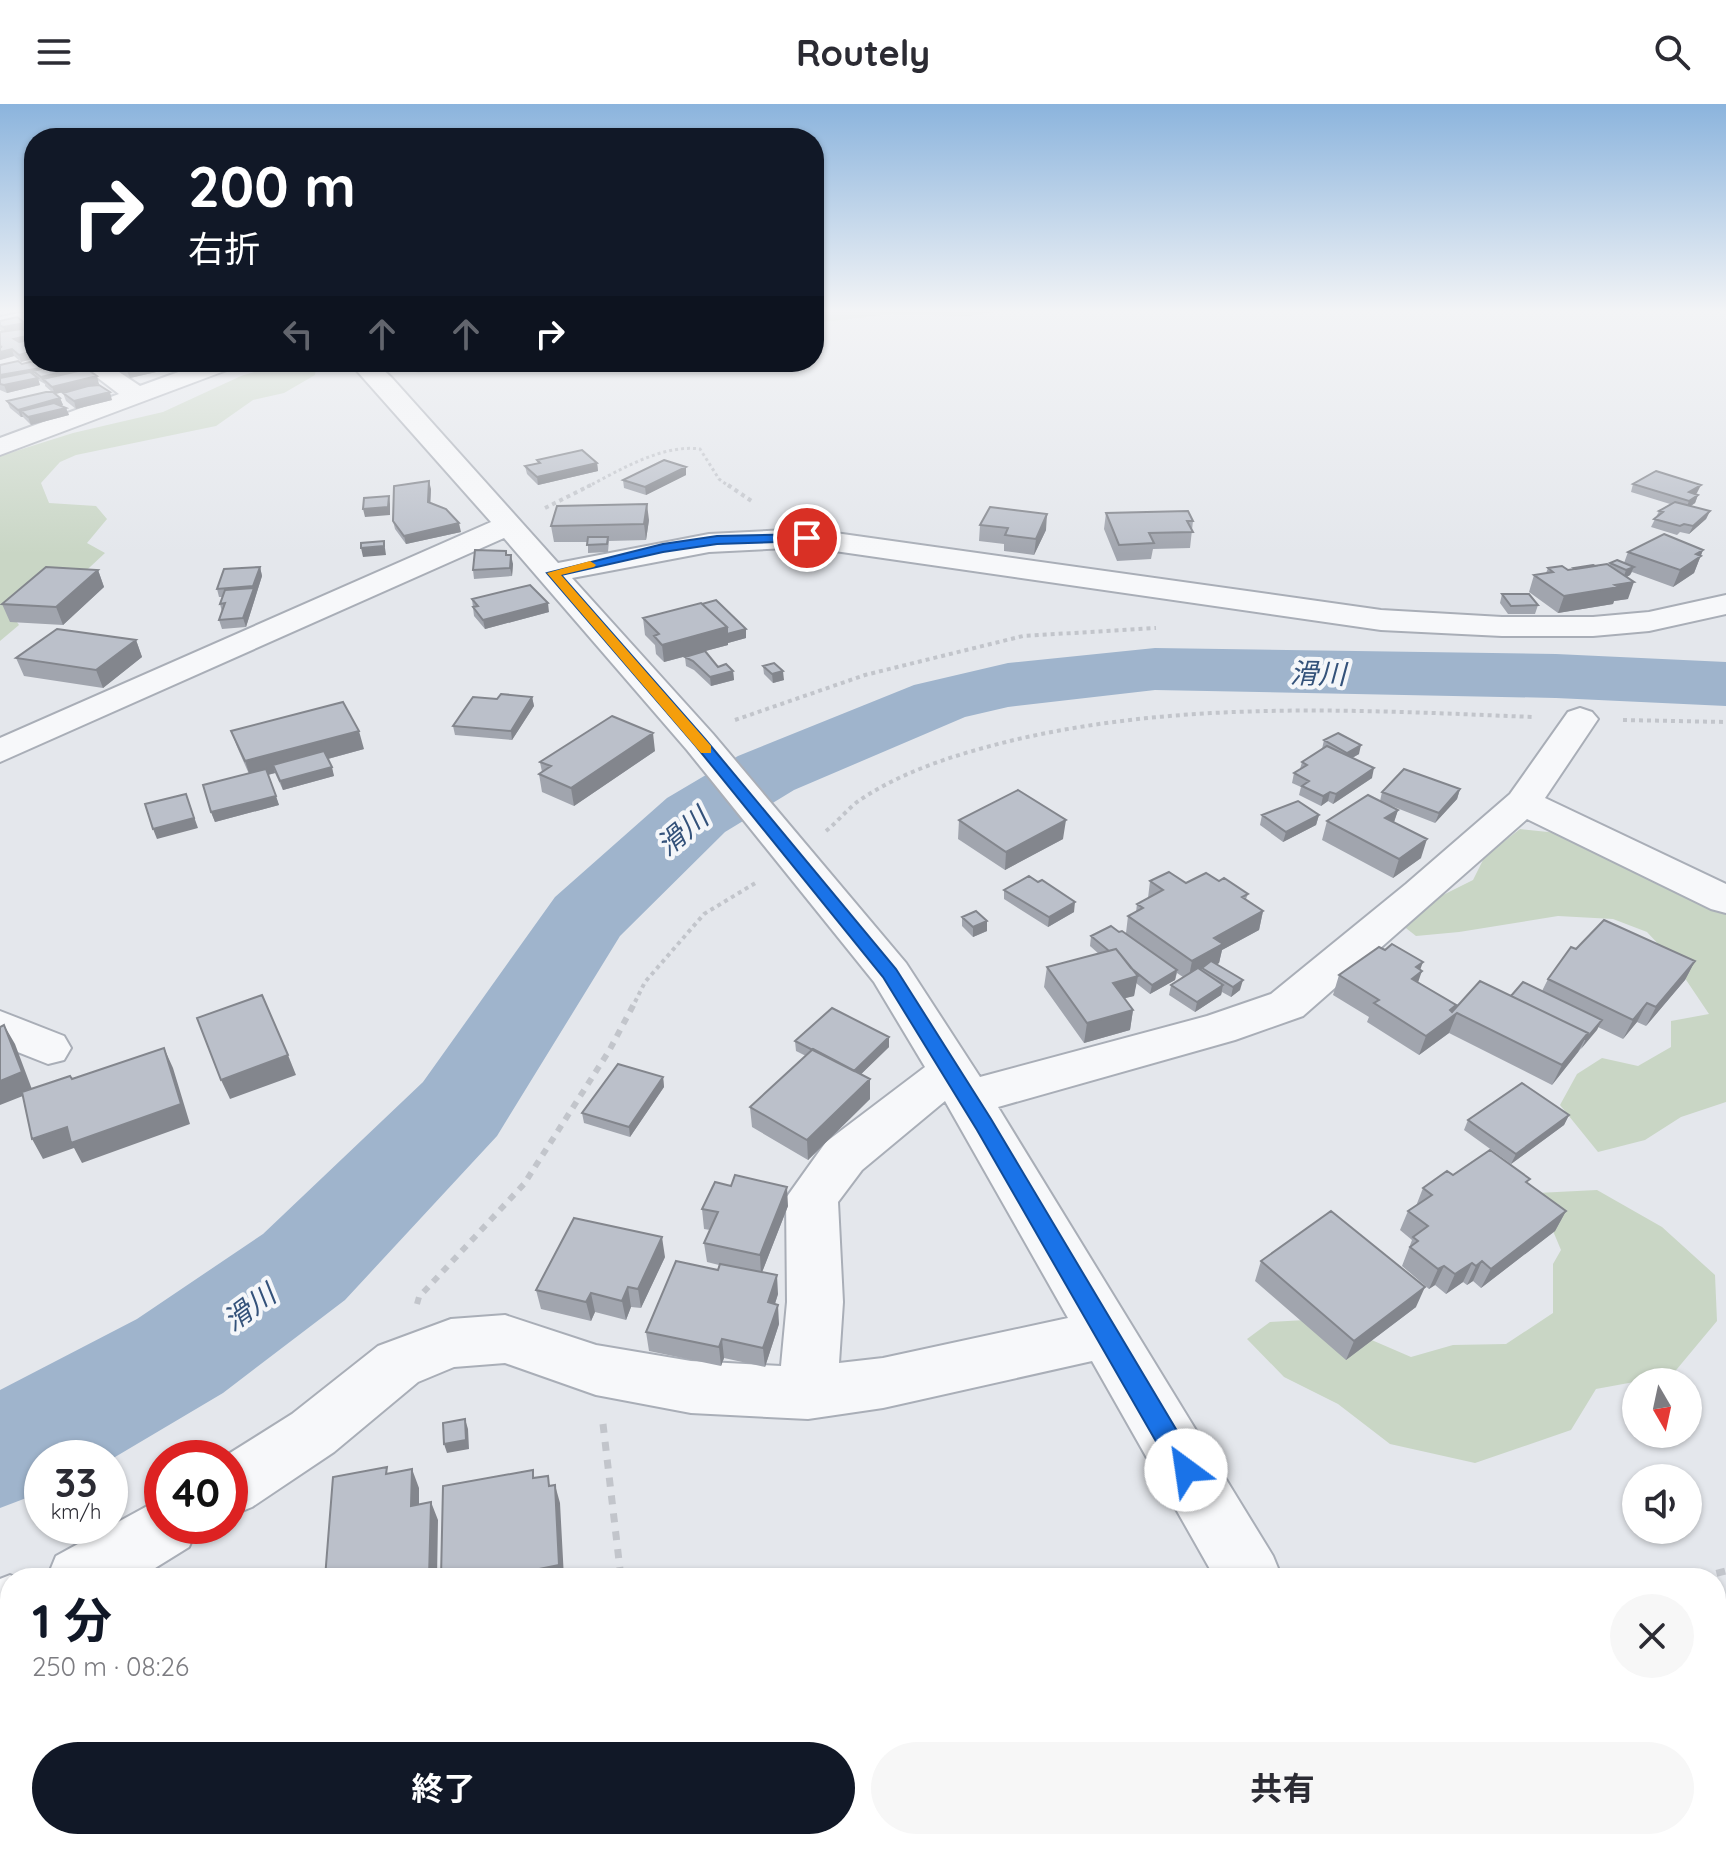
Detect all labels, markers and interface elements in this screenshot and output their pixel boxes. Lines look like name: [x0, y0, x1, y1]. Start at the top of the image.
icon: menu: [32, 30, 76, 74]
text: Routely: [796, 30, 930, 75]
icon: search: [1650, 30, 1694, 74]
text: 200 m: [188, 151, 356, 221]
icon: right: [56, 160, 160, 264]
text: 右折: [188, 226, 260, 271]
icon: left: [276, 312, 320, 356]
icon: ahead: [360, 312, 404, 356]
icon: ahead: [444, 312, 488, 356]
icon: right: [528, 312, 572, 356]
pin: [773, 504, 841, 572]
icon: arrive: [785, 516, 829, 560]
water label: 滑川: [1290, 655, 1349, 691]
water label: 滑川: [649, 798, 717, 862]
water label: 滑川: [216, 1275, 284, 1338]
north arrow: [1622, 1368, 1702, 1448]
map controls: [1622, 1368, 1702, 1544]
position arrow: [1144, 1428, 1228, 1512]
speed limit sign: 40: [144, 1440, 248, 1544]
text: 33: [55, 1457, 97, 1507]
button: sound: [1622, 1464, 1702, 1544]
text: km/h: [51, 1499, 101, 1524]
text: 1 分: [32, 1590, 112, 1650]
button: close: [1610, 1594, 1694, 1678]
text: 250 m · 08:26: [32, 1650, 189, 1683]
button: 終了: [32, 1742, 855, 1834]
button: 共有: [871, 1742, 1694, 1834]

